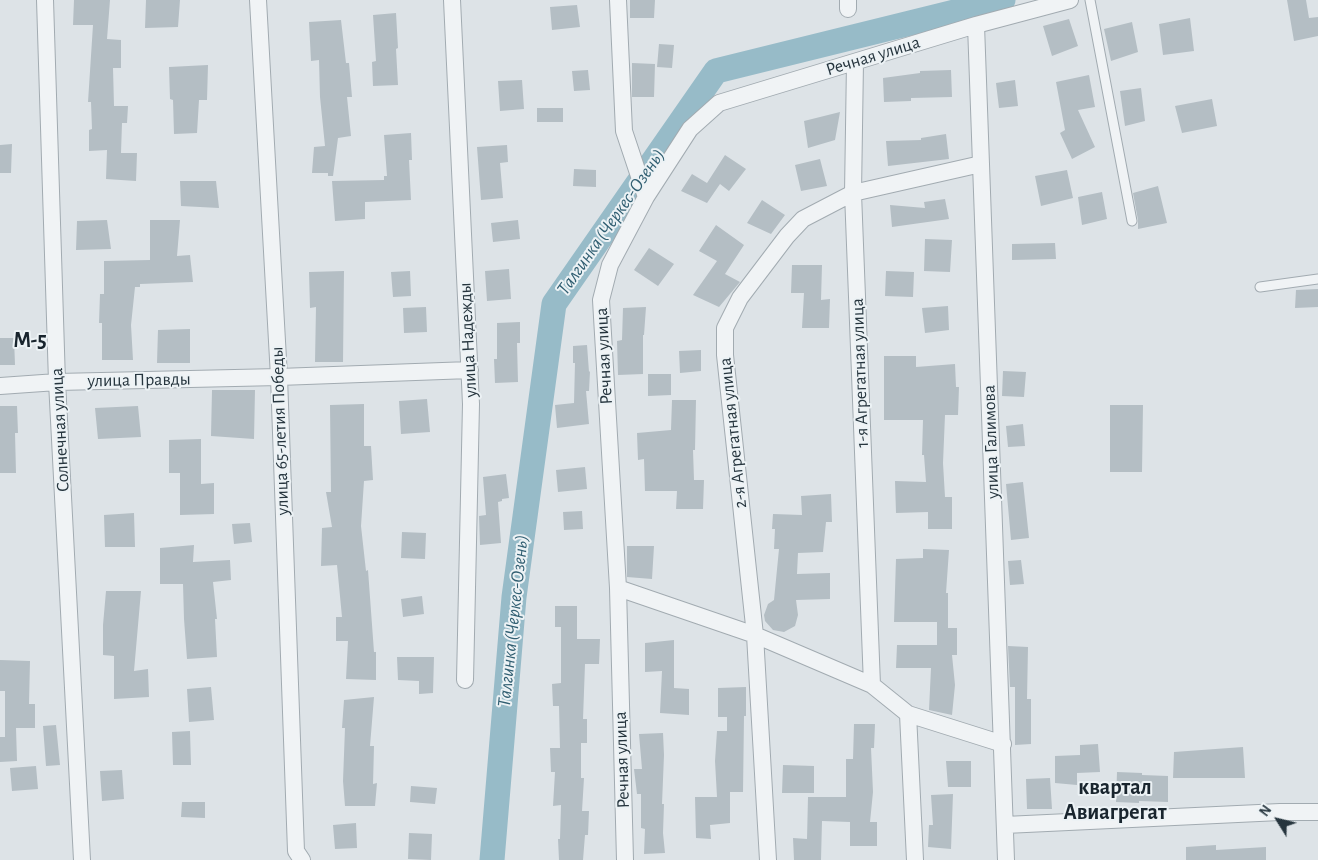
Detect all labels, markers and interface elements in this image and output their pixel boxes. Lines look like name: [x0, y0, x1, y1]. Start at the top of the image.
street label: Речная улица: [823, 31, 923, 81]
water label: Талгинка (Черкес-Озень): [552, 145, 670, 299]
street label: улица Надежды: [454, 282, 482, 398]
street label: 1-я Агрегатная улица: [847, 298, 873, 448]
street label: Речная улица: [591, 307, 617, 405]
district label: М-5: [13, 327, 47, 353]
street label: улица 65-летия Победы: [266, 346, 294, 516]
street label: 2-я Агрегатная улица: [714, 357, 752, 509]
street label: Солнечная улица: [46, 367, 74, 493]
street label: улица Правды: [87, 368, 191, 392]
street label: улица Галимова: [978, 385, 1004, 499]
water label: Талгинка (Черкес-Озень): [493, 534, 533, 708]
street label: Речная улица: [610, 711, 634, 809]
district label: квартал Авиагрегат: [1064, 774, 1166, 826]
north arrow: [1253, 795, 1303, 845]
text: N: [1257, 803, 1274, 819]

